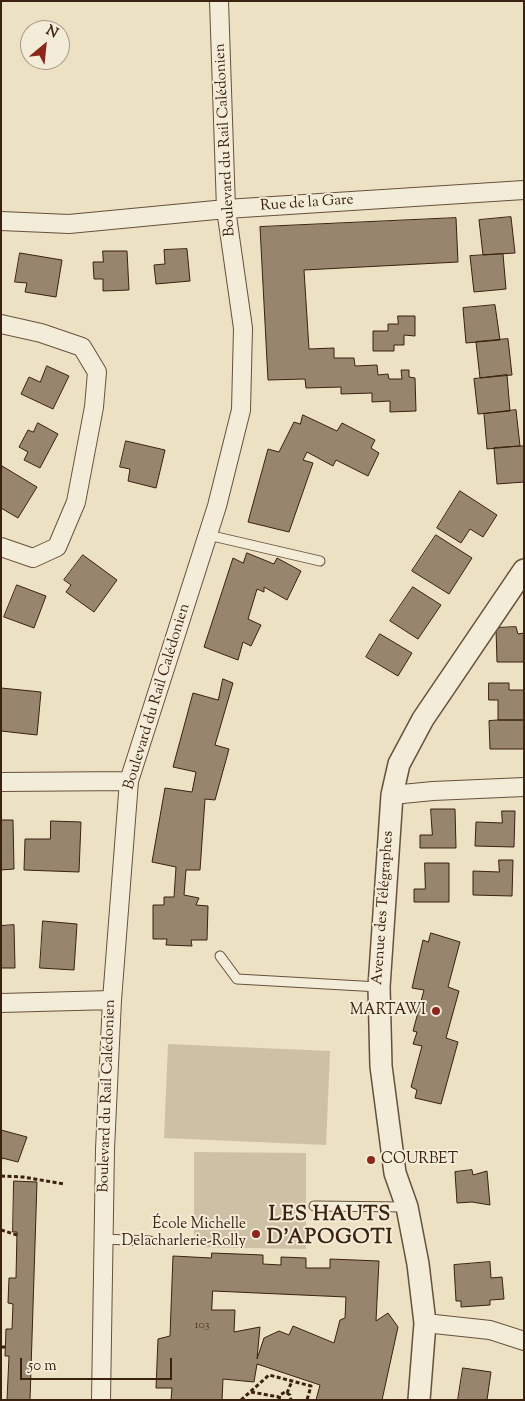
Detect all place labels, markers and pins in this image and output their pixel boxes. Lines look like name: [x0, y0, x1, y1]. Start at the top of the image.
place label: MARTAWI: [350, 1002, 426, 1020]
marker: MARTAWI: [430, 1005, 442, 1017]
place label: COURBET: [381, 1151, 458, 1169]
marker: COURBET: [365, 1154, 377, 1166]
place label: École Michelle Delacharlerie-Rolly: [121, 1216, 246, 1251]
marker: École Michelle Delacharlerie-Rolly: [250, 1228, 262, 1240]

